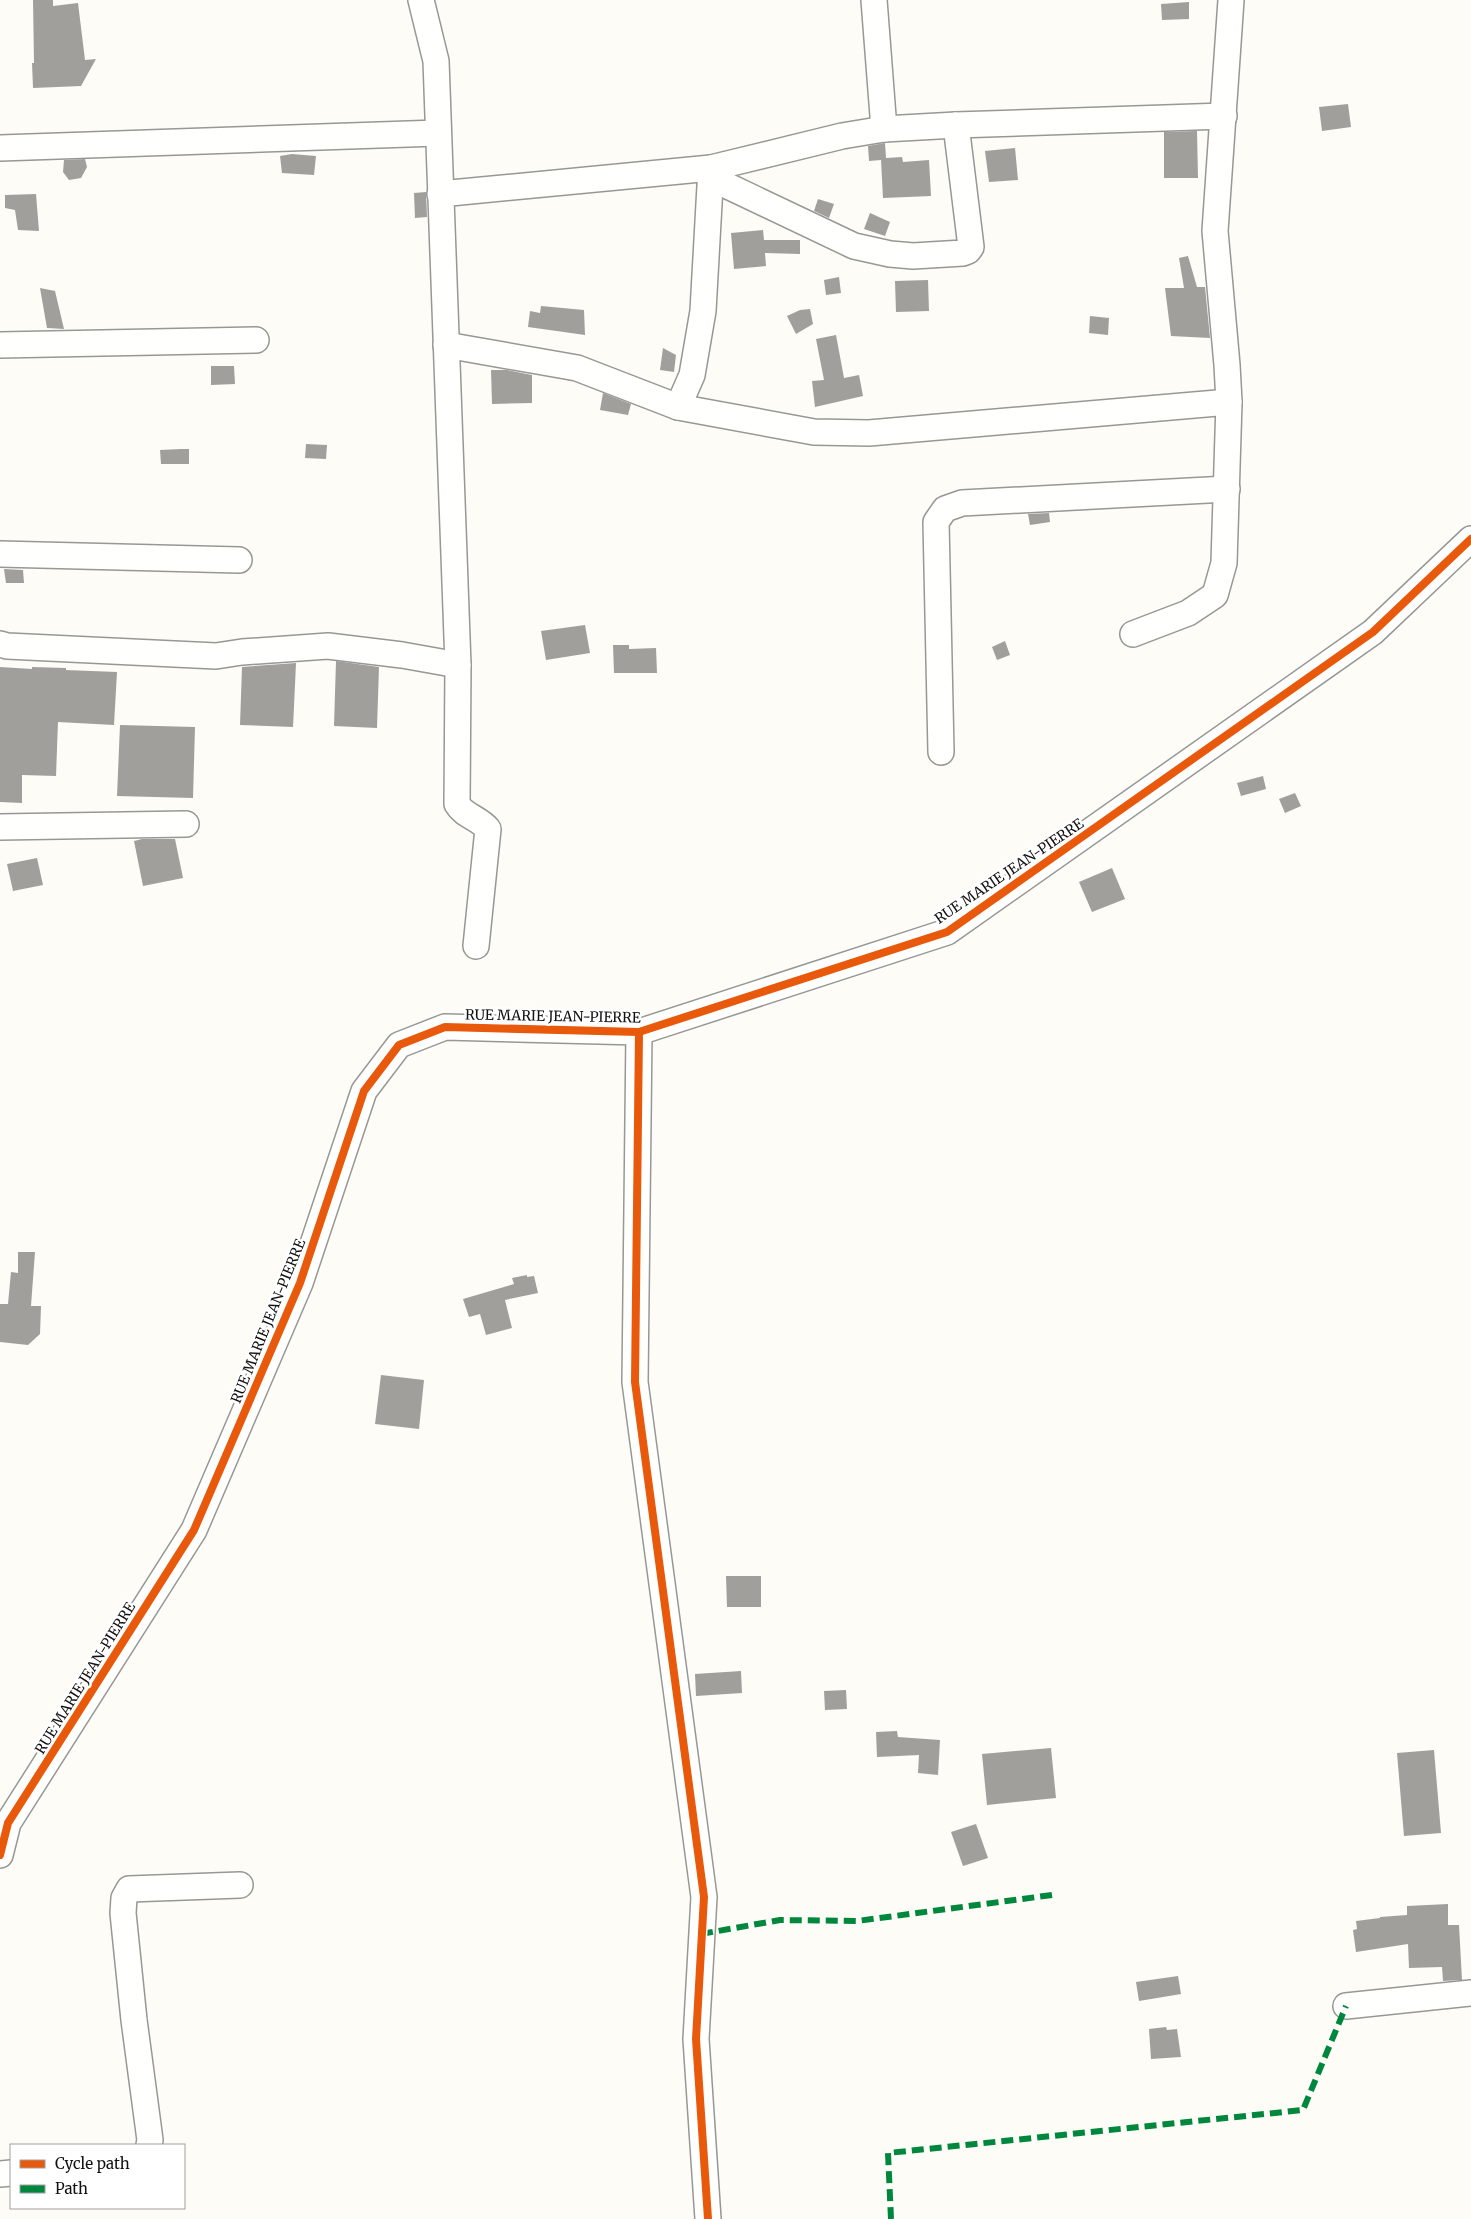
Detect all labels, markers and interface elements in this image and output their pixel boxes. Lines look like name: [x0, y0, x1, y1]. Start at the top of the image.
street label: RUE MARIE JEAN-PIERRE: [931, 814, 1087, 928]
street label: RUE MARIE JEAN-PIERRE: [465, 1005, 641, 1027]
street label: RUE MARIE JEAN-PIERRE: [227, 1236, 309, 1406]
street label: RUE MARIE JEAN-PIERRE: [31, 1599, 139, 1757]
legend: [10, 2144, 185, 2209]
text: Cycle path: [55, 2154, 130, 2173]
text: Path: [55, 2179, 88, 2198]

